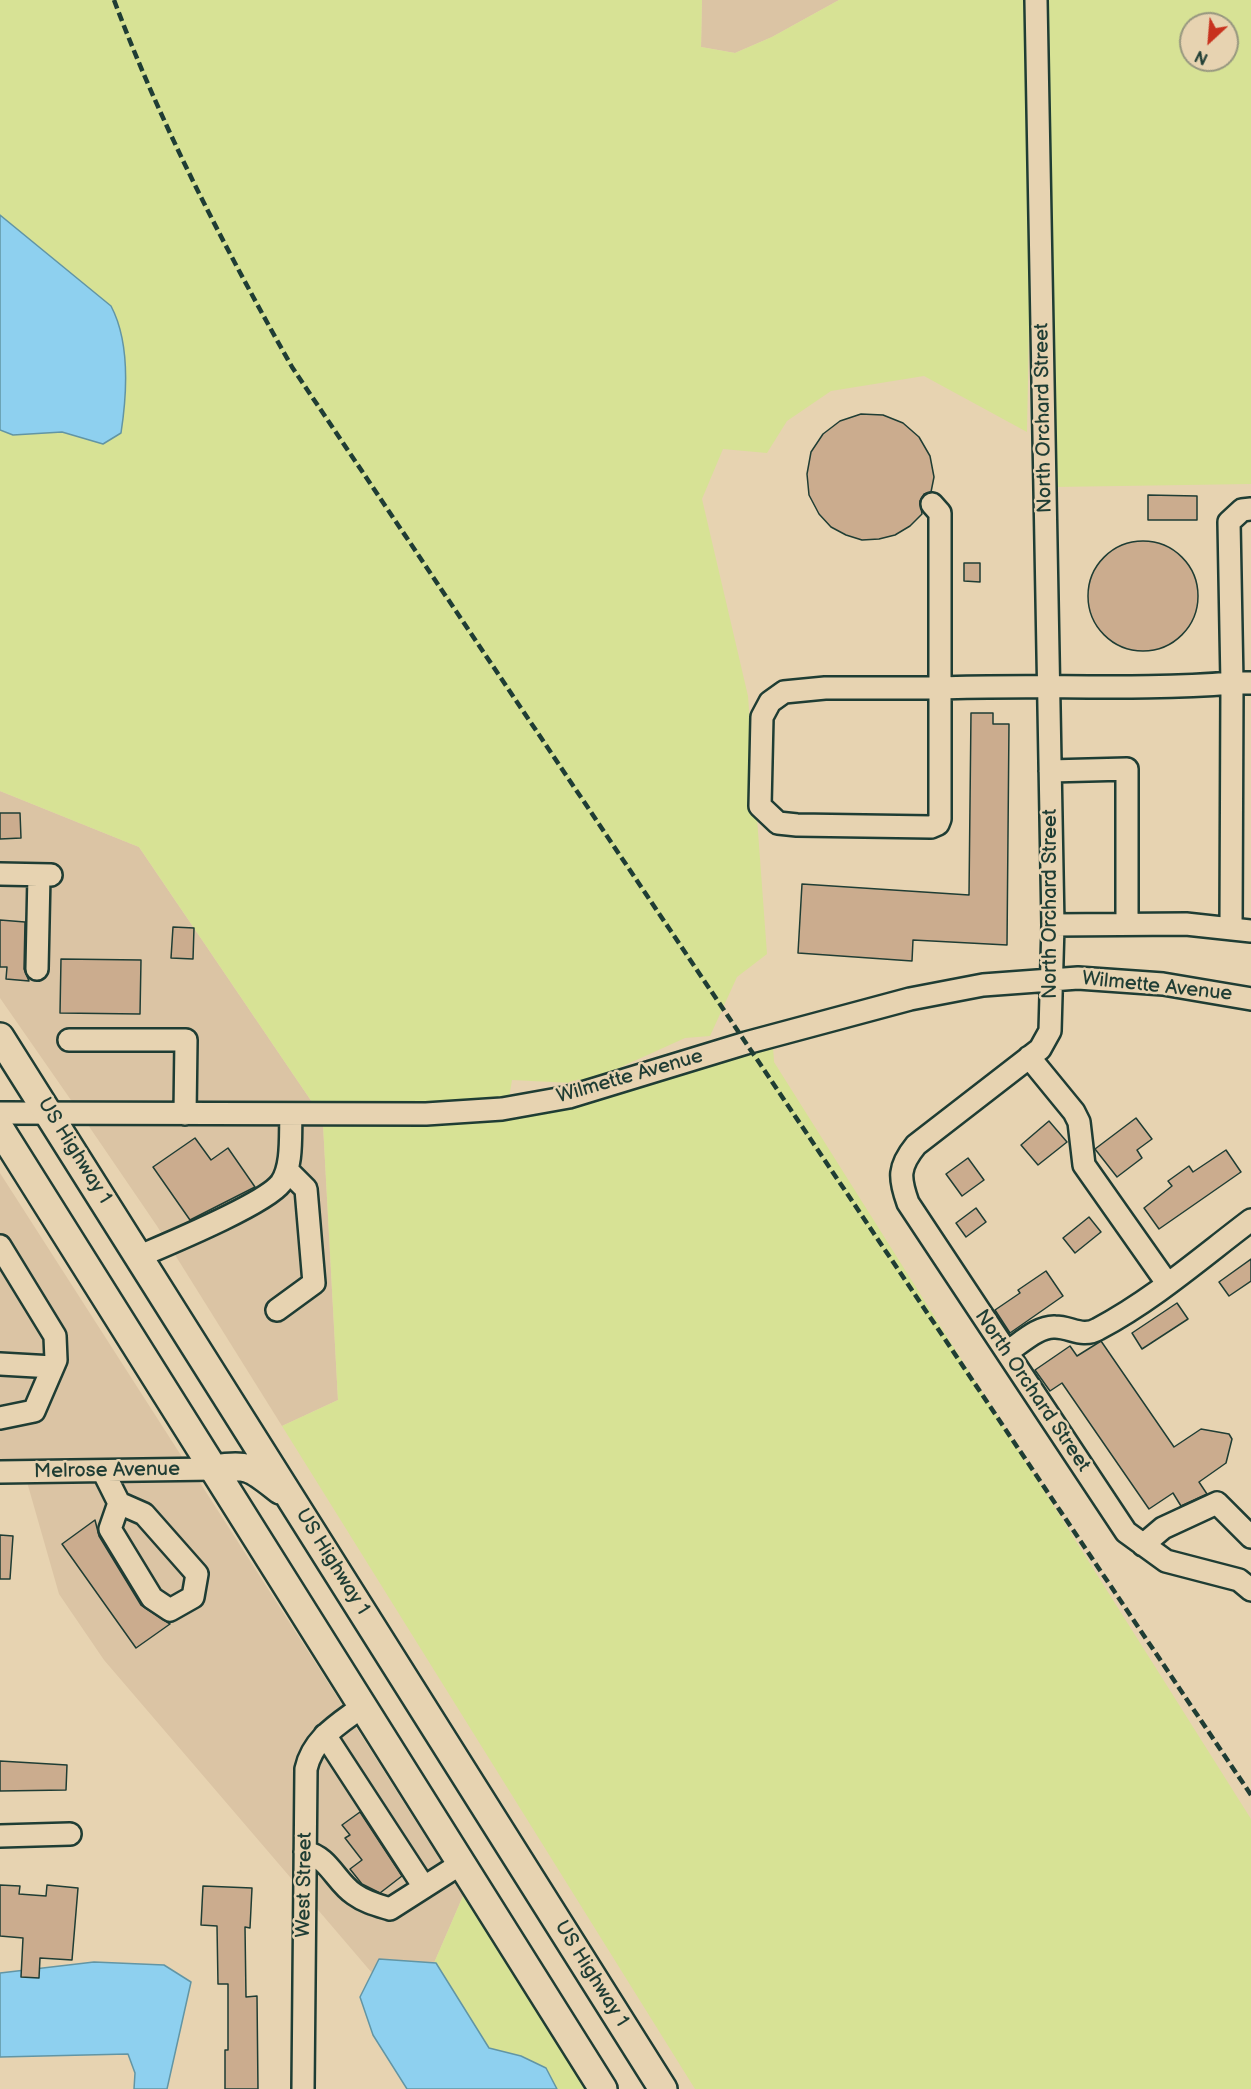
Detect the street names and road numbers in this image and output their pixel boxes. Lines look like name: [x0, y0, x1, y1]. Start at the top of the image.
street label: North Orchard Street: [1030, 323, 1058, 513]
street label: North Orchard Street: [1039, 809, 1063, 999]
street label: Wilmette Avenue: [1081, 967, 1233, 1007]
street label: Wilmette Avenue: [554, 1045, 706, 1109]
street label: US Highway 1: [32, 1093, 116, 1209]
street label: North Orchard Street: [969, 1305, 1095, 1477]
street label: Melrose Avenue: [34, 1458, 180, 1484]
street label: US Highway 1: [290, 1504, 374, 1620]
street label: West Street: [292, 1832, 318, 1938]
street label: US Highway 1: [549, 1916, 633, 2032]

